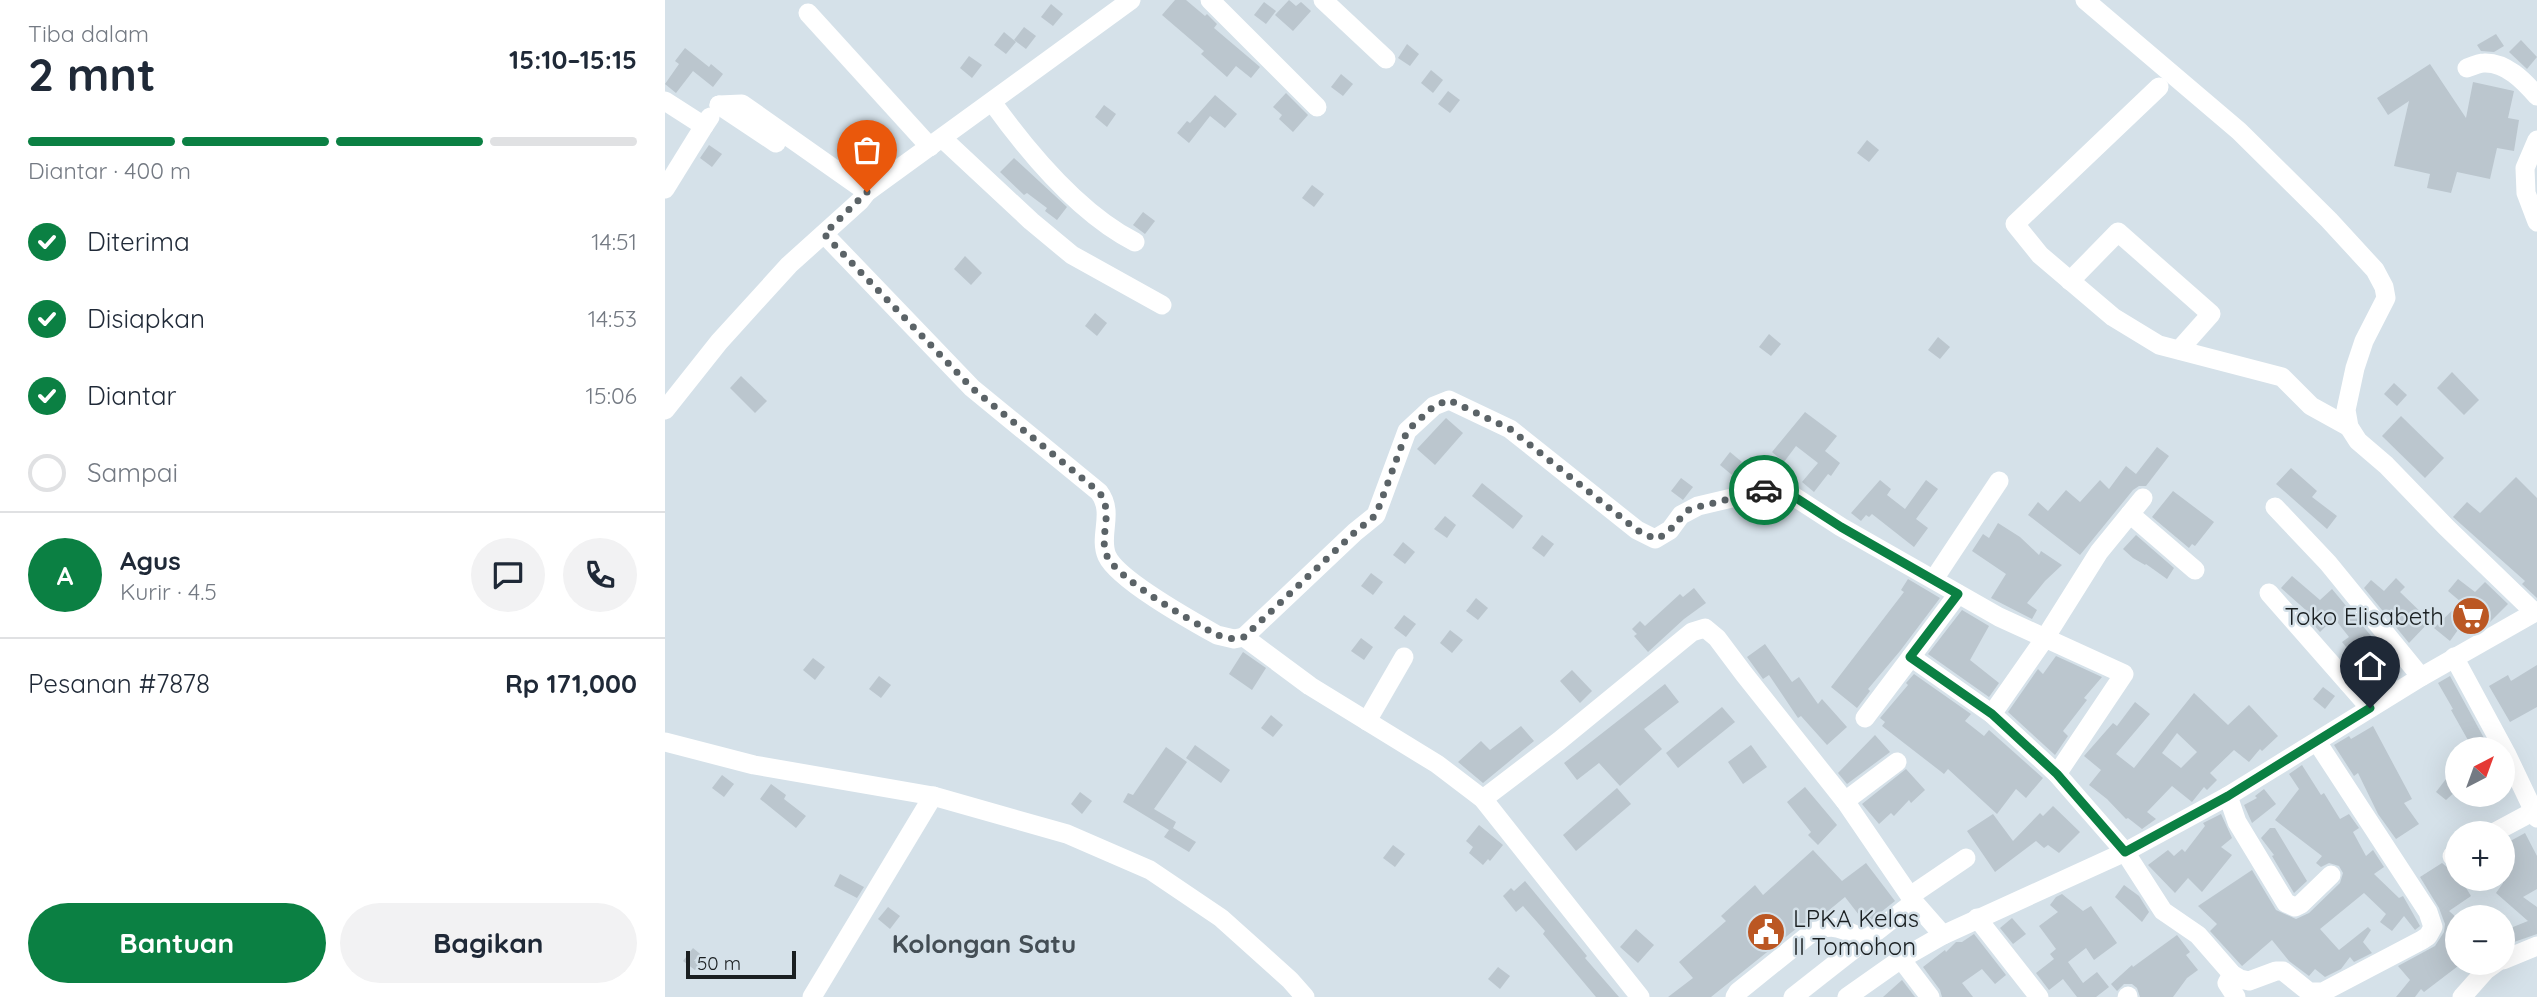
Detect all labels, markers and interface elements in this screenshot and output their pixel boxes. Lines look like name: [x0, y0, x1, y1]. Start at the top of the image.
text: Tiba dalam: [28, 19, 149, 48]
text: 15:10–15:15: [509, 43, 637, 76]
text: 2 mnt: [28, 45, 156, 103]
pin: [837, 120, 897, 192]
icon: bag: [848, 131, 886, 169]
text: Diantar · 400 m: [28, 156, 191, 185]
icon: check: [28, 223, 66, 261]
text: Diterima: [87, 225, 190, 258]
text: 14:51: [591, 227, 637, 256]
icon: check: [28, 300, 66, 338]
text: Disiapkan: [87, 302, 205, 335]
text: 14:53: [588, 304, 637, 333]
icon: check: [28, 377, 66, 415]
text: Diantar: [87, 379, 177, 412]
text: 15:06: [586, 381, 637, 410]
courier: [1729, 455, 1799, 525]
text: Sampai: [87, 456, 178, 489]
icon: car: [1745, 471, 1783, 509]
button: chat: [471, 538, 545, 612]
button: phone: [563, 538, 637, 612]
text: Agus: [120, 544, 181, 577]
text: A: [57, 559, 73, 592]
text: Kurir · 4.5: [120, 577, 217, 606]
supermarket icon: Toko Elisabeth: [2450, 595, 2492, 637]
place label: Toko Elisabeth: [2284, 601, 2444, 631]
pin: [2340, 636, 2400, 708]
icon: home: [2351, 647, 2389, 685]
text: Pesanan #7878: [28, 667, 210, 700]
text: Rp 171,000: [505, 667, 637, 700]
north arrow: [2445, 737, 2515, 807]
map controls: [2445, 737, 2515, 975]
button: +: [2445, 821, 2515, 891]
button: Bantuan: [28, 903, 326, 983]
button: Bagikan: [340, 903, 637, 983]
place label: LPKA Kelas II Tomohon: [1793, 903, 1919, 961]
button: −: [2445, 905, 2515, 975]
public building icon: LPKA Kelas II Tomohon: [1745, 911, 1787, 953]
district label: Kolongan Satu: [892, 927, 1076, 960]
scale bar: [686, 948, 796, 980]
text: 50 m: [697, 951, 741, 975]

